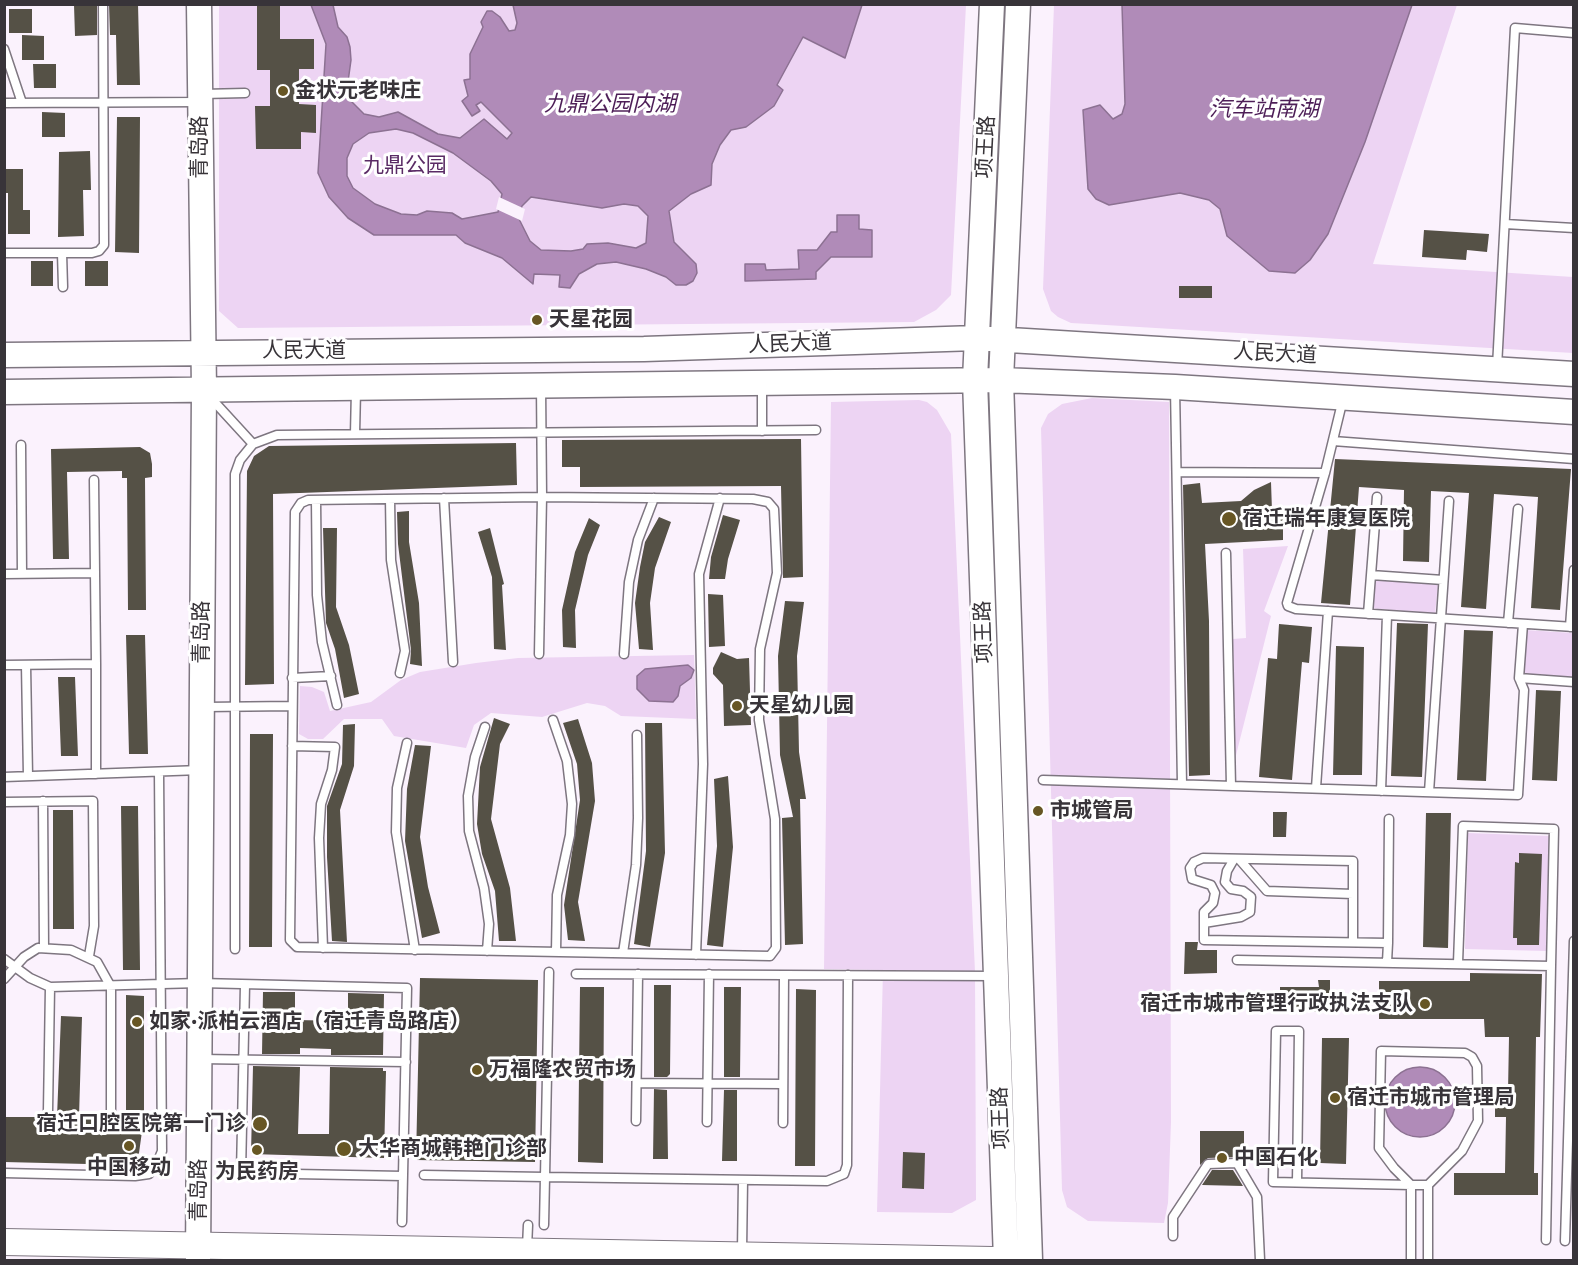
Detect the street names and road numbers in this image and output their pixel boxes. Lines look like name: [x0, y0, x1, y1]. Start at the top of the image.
street label: 项王路: [972, 115, 1000, 179]
street label: 青岛路: [187, 116, 213, 178]
street label: 人民大道: [748, 330, 832, 358]
street label: 人民大道: [262, 338, 346, 364]
street label: 人民大道: [1232, 339, 1318, 369]
street label: 项王路: [970, 600, 998, 664]
street label: 青岛路: [189, 601, 215, 663]
street label: 项王路: [987, 1086, 1015, 1150]
street label: 青岛路: [186, 1159, 212, 1221]

